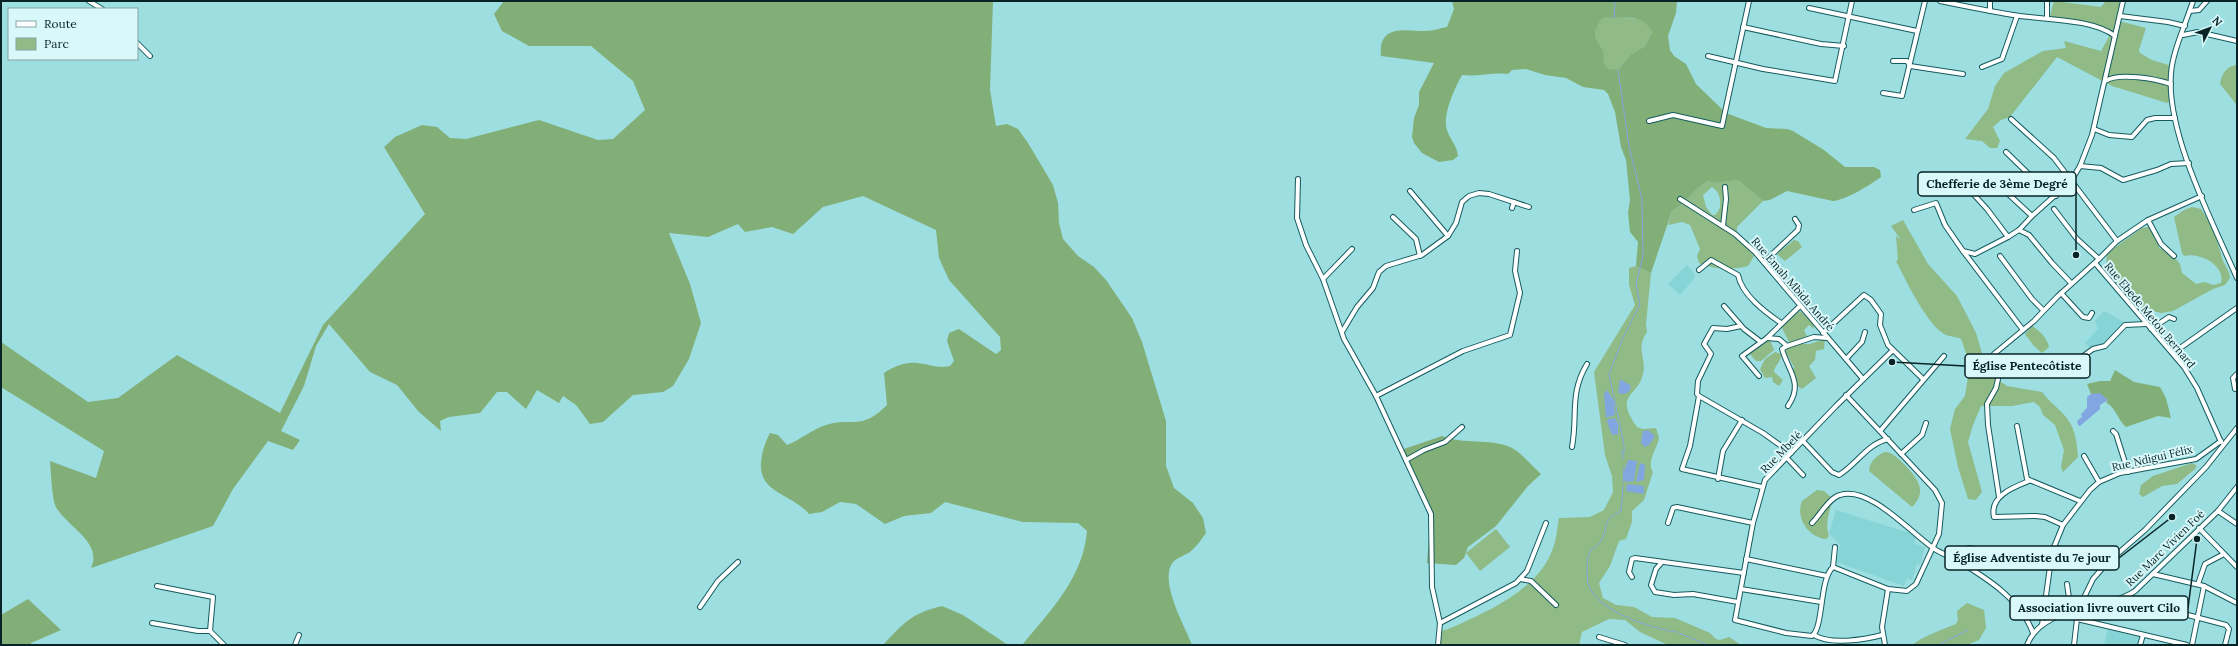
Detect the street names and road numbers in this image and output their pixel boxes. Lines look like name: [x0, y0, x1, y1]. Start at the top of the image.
street label: Rue Emah Mbida André: [1748, 234, 1838, 334]
street label: Rue Ebede Metou Bernard: [2102, 259, 2199, 371]
street label: Rue Mbelé: [1757, 428, 1805, 476]
street label: Rue Ndigui Félix: [2110, 442, 2194, 474]
street label: Rue Marc Vivien Foé: [2123, 507, 2207, 589]

